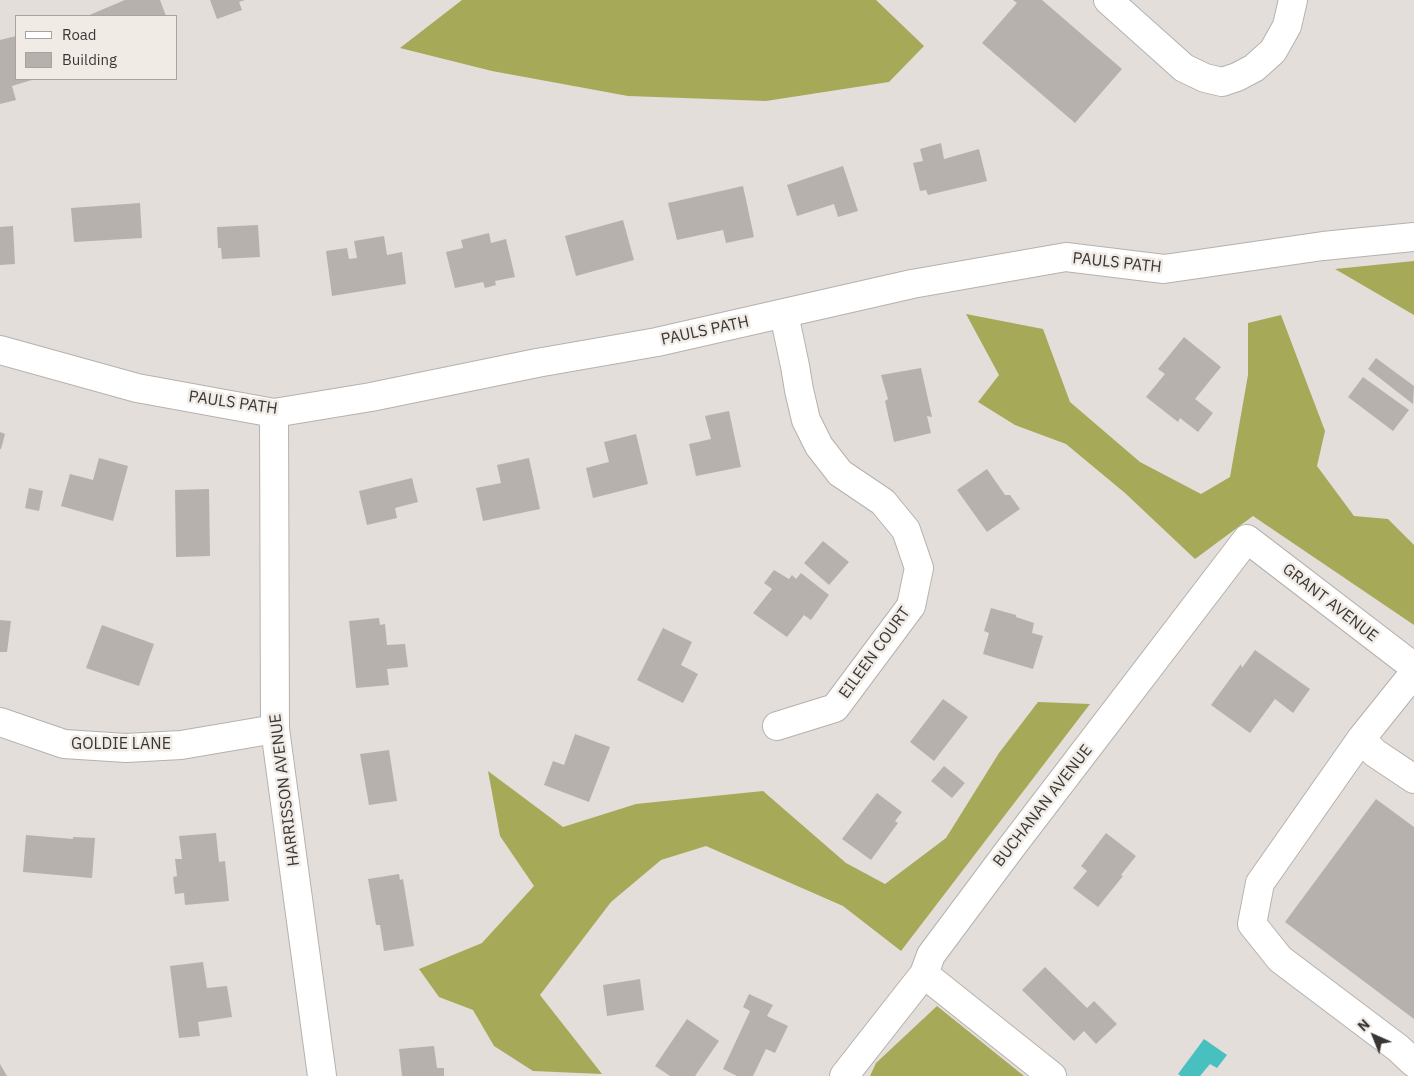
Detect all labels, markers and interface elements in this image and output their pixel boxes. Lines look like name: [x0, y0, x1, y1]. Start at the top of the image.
legend: [15, 15, 178, 80]
text: Road: [62, 25, 97, 44]
text: Building: [62, 50, 117, 69]
street label: PAULS PATH: [1071, 249, 1163, 277]
street label: PAULS PATH: [659, 312, 751, 350]
street label: PAULS PATH: [187, 387, 279, 419]
street label: GRANT AVENUE: [1278, 560, 1382, 646]
street label: EILEEN COURT: [835, 604, 915, 702]
street label: HARRISSON AVENUE: [266, 713, 304, 867]
street label: GOLDIE LANE: [71, 734, 171, 754]
street label: BUCHANAN AVENUE: [989, 741, 1097, 871]
north arrow: [1349, 1011, 1399, 1061]
text: N: [1354, 1015, 1373, 1035]

